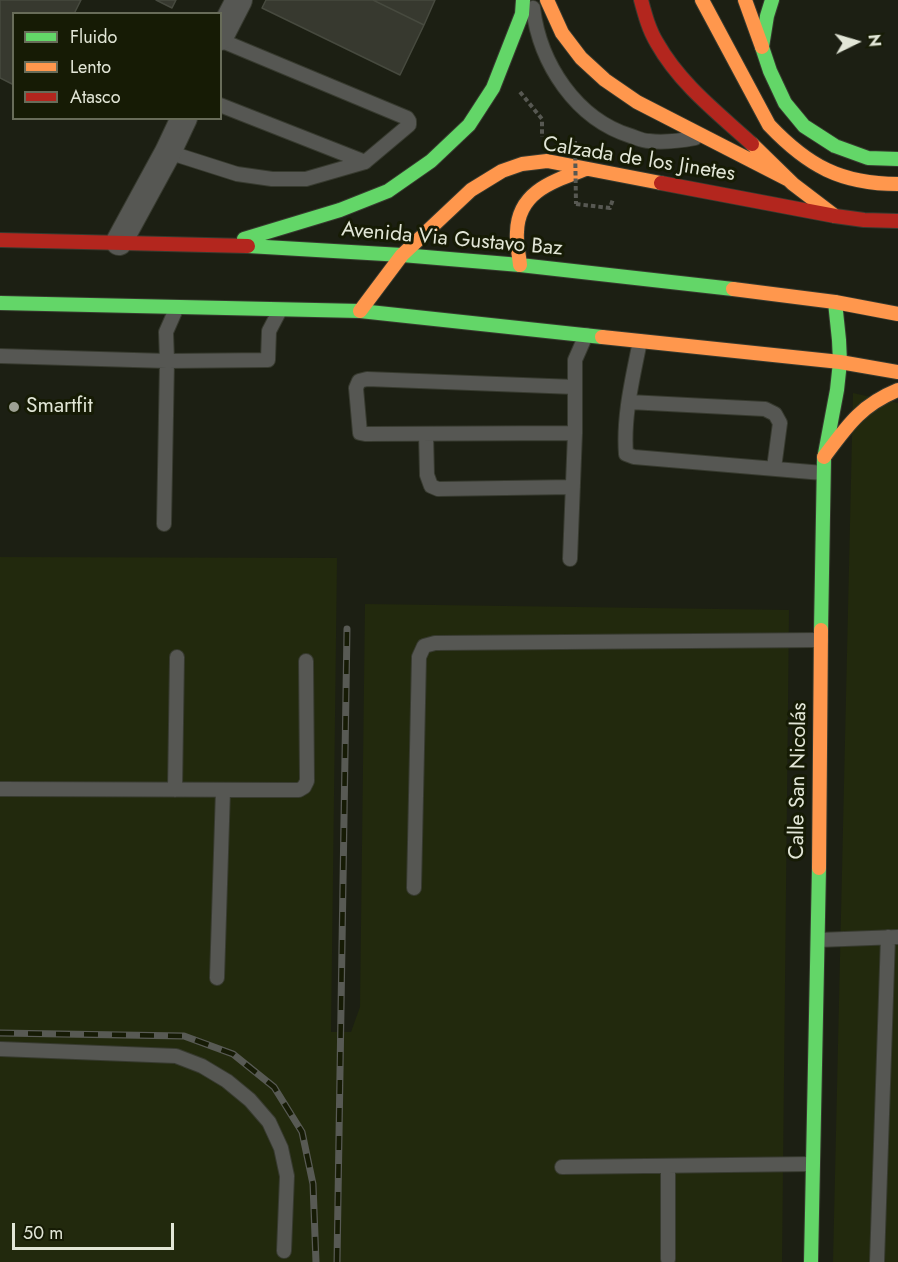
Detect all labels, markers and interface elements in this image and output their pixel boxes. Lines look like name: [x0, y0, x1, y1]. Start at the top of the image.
legend: [12, 12, 222, 120]
north arrow: [826, 12, 886, 72]
text: Fluido: [70, 24, 117, 50]
text: N: [862, 33, 886, 48]
text: Lento: [70, 54, 111, 80]
text: Atasco: [70, 84, 121, 110]
street label: Calzada de los Jinetes: [541, 132, 737, 188]
street label: Avenida Via Gustavo Baz: [340, 218, 564, 262]
place label: Smartfit: [26, 394, 93, 420]
marker: Smartfit: [7, 400, 21, 414]
street label: Calle San Nicolás: [785, 702, 813, 860]
scale bar: [15, 1211, 177, 1249]
text: 50 m: [23, 1220, 63, 1246]

